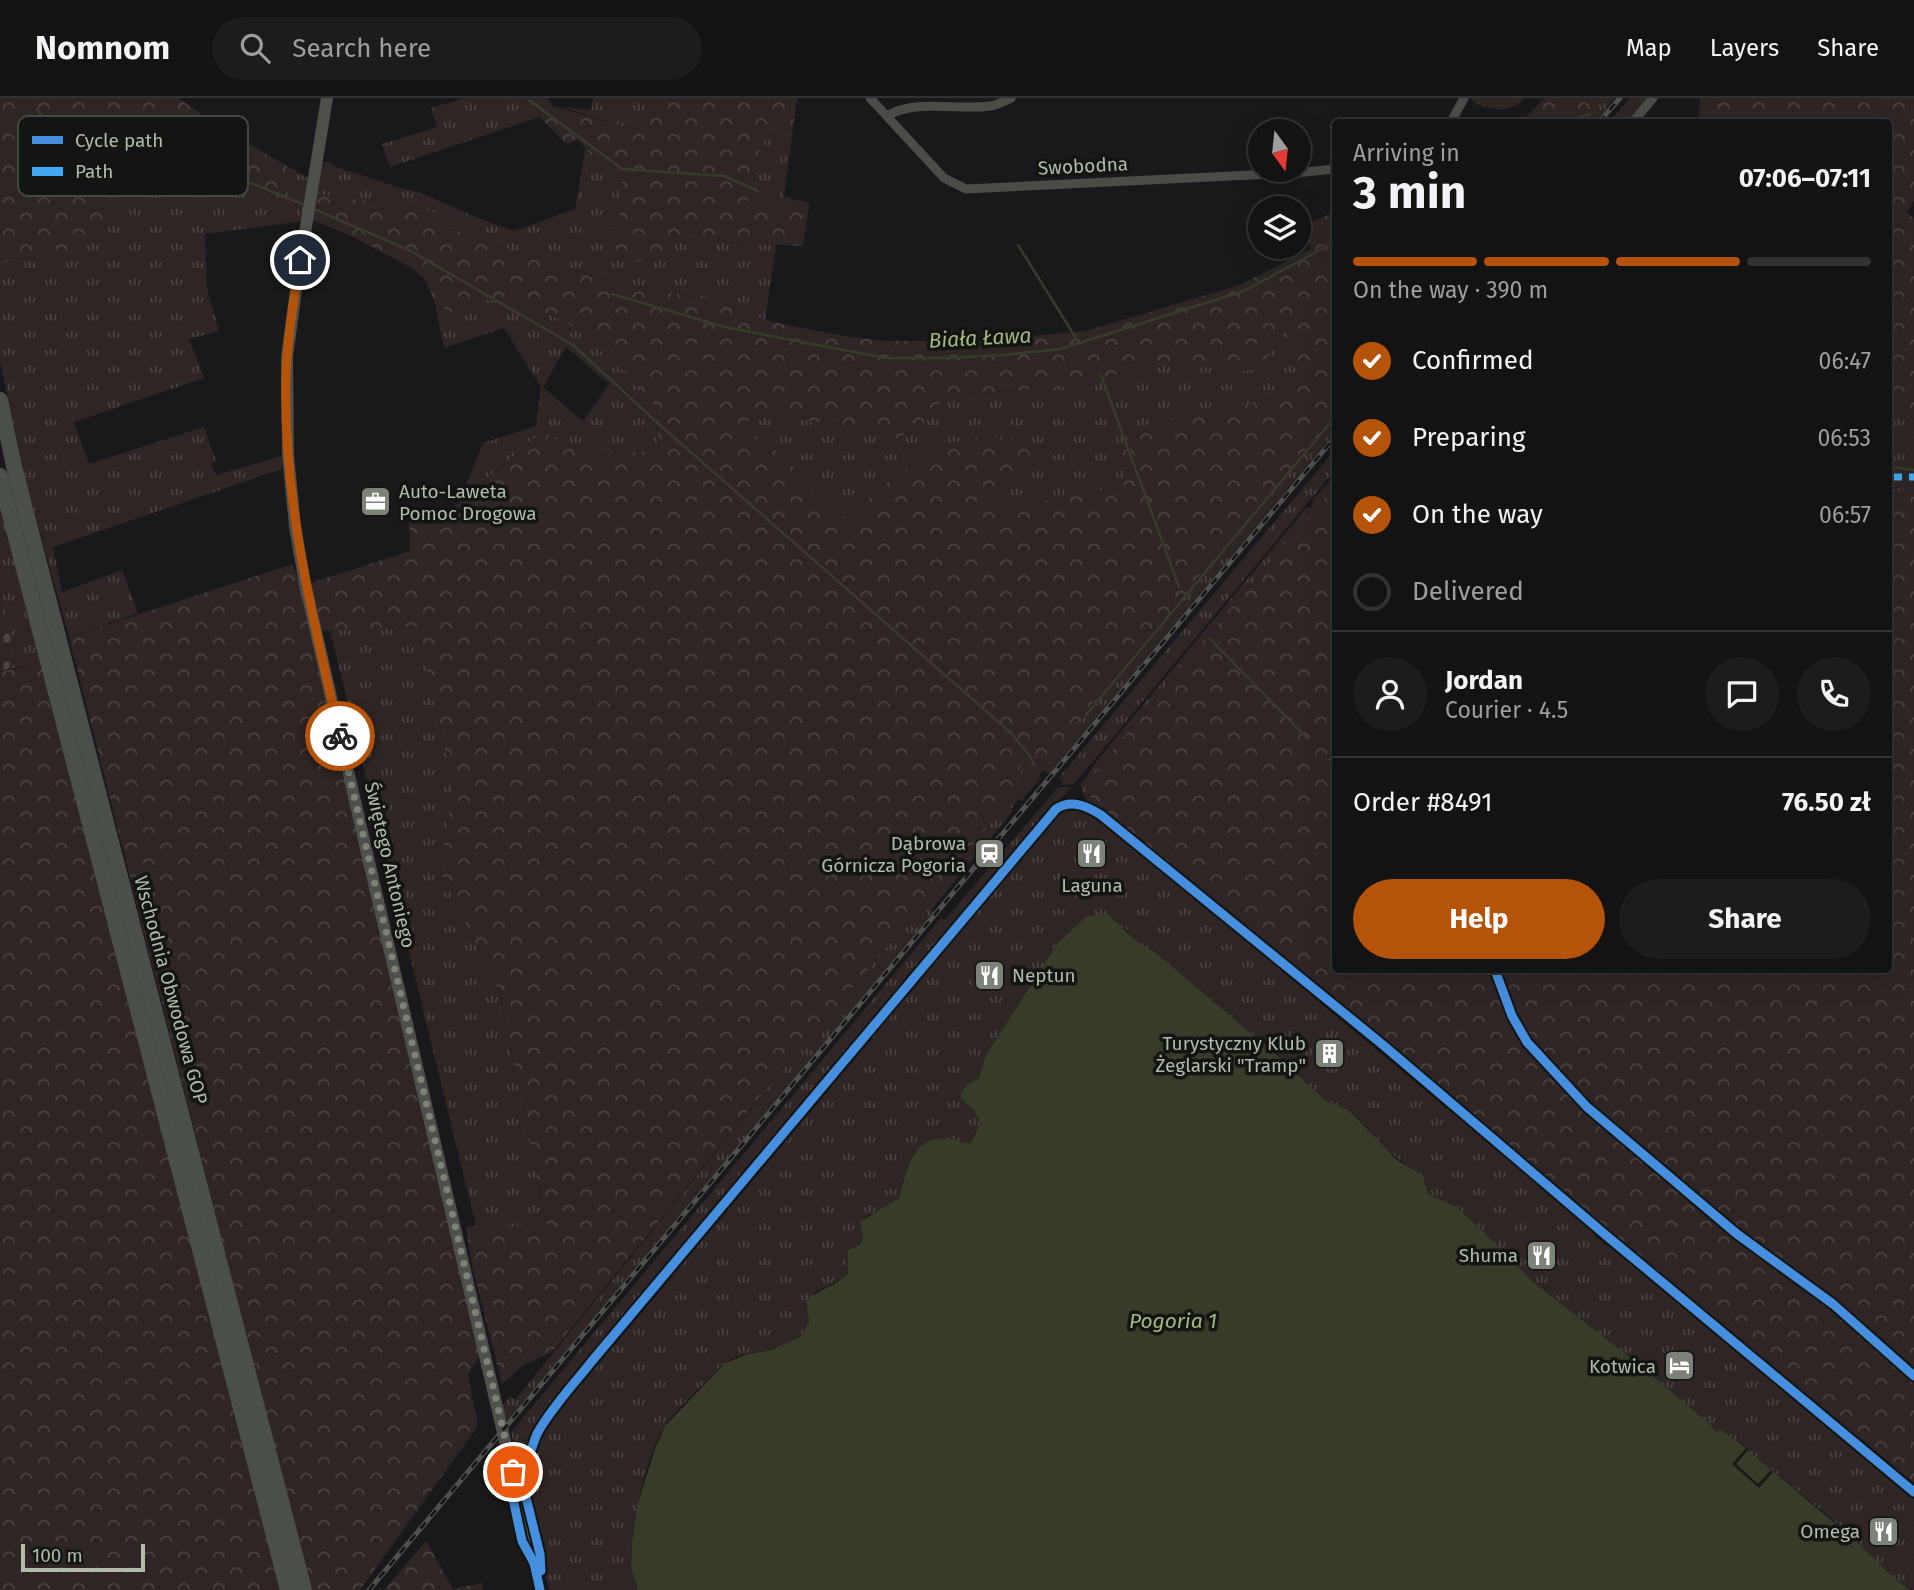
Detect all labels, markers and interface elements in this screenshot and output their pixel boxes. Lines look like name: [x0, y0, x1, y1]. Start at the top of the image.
search box: [212, 17, 702, 80]
text: Nomnom: [35, 28, 170, 68]
icon: search: [236, 29, 274, 67]
text: Search here: [292, 33, 431, 64]
text: Map: [1626, 34, 1672, 62]
text: Layers: [1710, 34, 1779, 62]
text: Share: [1817, 34, 1879, 62]
legend: [18, 116, 248, 196]
north arrow: [1248, 119, 1311, 182]
map controls: [1248, 119, 1311, 259]
text: Cycle path: [75, 129, 163, 152]
text: Arriving in: [1353, 139, 1460, 167]
street label: Swobodna: [1037, 152, 1129, 180]
text: Path: [75, 160, 113, 183]
text: 07:06–07:11: [1739, 163, 1871, 194]
text: 3 min: [1353, 165, 1466, 220]
button: layers: [1248, 196, 1311, 259]
pin: [270, 230, 330, 290]
icon: home: [281, 241, 319, 279]
text: On the way · 390 m: [1353, 276, 1548, 304]
water label: Biała Ława: [928, 322, 1032, 354]
icon: check: [1353, 342, 1391, 380]
text: Confirmed: [1412, 345, 1533, 376]
text: 06:47: [1819, 347, 1871, 375]
icon: check: [1353, 419, 1391, 457]
text: Preparing: [1412, 422, 1525, 453]
text: 06:53: [1817, 424, 1871, 452]
place label: Auto-Laweta Pomoc Drogowa: [399, 480, 537, 525]
office icon: Auto-Laweta Pomoc Drogowa: [359, 485, 393, 519]
icon: check: [1353, 496, 1391, 534]
text: On the way: [1412, 499, 1543, 530]
text: 06:57: [1819, 501, 1871, 529]
text: Delivered: [1412, 576, 1524, 607]
button: person: [1353, 657, 1427, 731]
button: chat: [1705, 657, 1779, 731]
button: phone: [1797, 657, 1871, 731]
text: Jordan: [1445, 665, 1523, 696]
text: Courier · 4.5: [1445, 696, 1568, 724]
courier: [305, 701, 375, 771]
icon: bike: [321, 717, 359, 755]
street label: Świętego Antoniego: [360, 780, 420, 950]
text: Order #8491: [1353, 787, 1492, 818]
text: 76.50 zł: [1782, 787, 1871, 818]
place label: Dąbrowa Górnicza Pogoria: [821, 832, 966, 877]
station icon: Dąbrowa Górnicza Pogoria: [972, 837, 1006, 871]
restaurant icon: Laguna: [1075, 837, 1109, 871]
street label: Wschodnia Obwodowa GOP: [129, 873, 213, 1107]
place label: Laguna: [1061, 874, 1123, 897]
button: Help: [1353, 879, 1605, 959]
button: Share: [1619, 879, 1871, 959]
restaurant icon: Neptun: [972, 958, 1006, 992]
place label: Neptun: [1012, 964, 1076, 987]
place label: Turystyczny Klub Żeglarski "Tramp": [1155, 1032, 1306, 1077]
building icon: Turystyczny Klub Żeglarski "Tramp": [1312, 1037, 1346, 1071]
restaurant icon: Shuma: [1524, 1238, 1558, 1272]
place label: Shuma: [1459, 1244, 1518, 1267]
water label: Pogoria 1: [1129, 1308, 1217, 1334]
hotel icon: Kotwica: [1662, 1349, 1696, 1383]
place label: Kotwica: [1589, 1355, 1656, 1378]
pin: [483, 1442, 543, 1502]
icon: bag: [494, 1453, 532, 1491]
restaurant icon: Omega: [1866, 1514, 1900, 1548]
place label: Omega: [1800, 1520, 1860, 1543]
scale bar: [21, 1541, 145, 1573]
text: 100 m: [32, 1544, 83, 1567]

